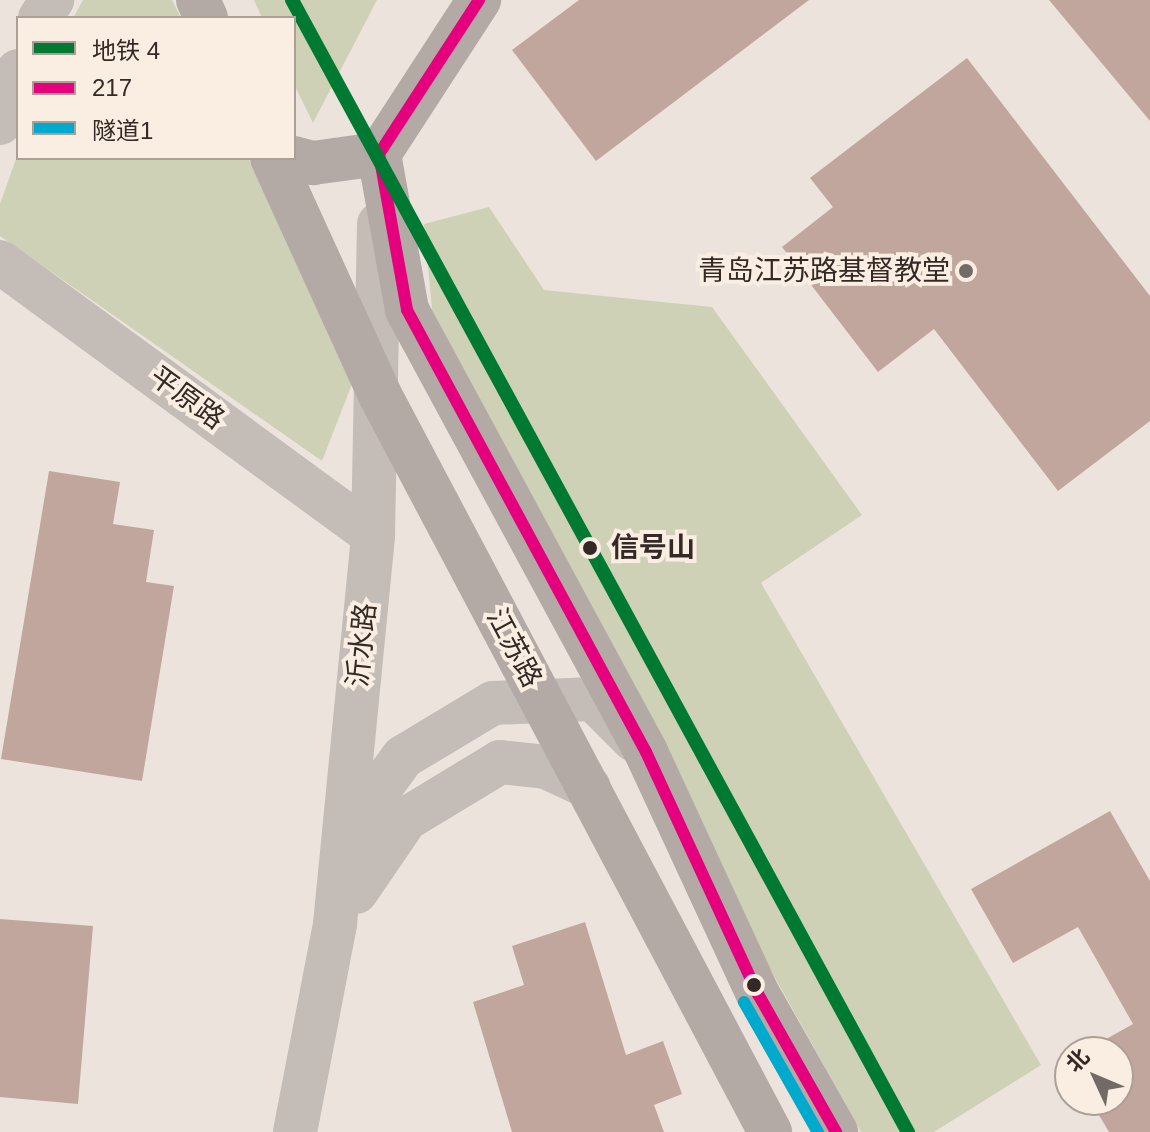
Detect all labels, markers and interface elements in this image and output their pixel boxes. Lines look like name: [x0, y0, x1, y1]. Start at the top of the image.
legend: [16, 16, 296, 160]
text: 地铁 4: [92, 37, 160, 64]
text: 217: [92, 74, 132, 101]
text: 隧道1: [92, 117, 153, 144]
place label: 青岛江苏路基督教堂: [698, 254, 950, 288]
marker: 青岛江苏路基督教堂: [957, 262, 975, 280]
street label: 平原路: [143, 360, 231, 436]
place label: 信号山: [611, 531, 695, 565]
marker: 信号山: [576, 534, 604, 562]
street label: 沂水路: [341, 601, 383, 689]
street label: 江苏路: [479, 603, 549, 693]
unlabelled marker: [746, 977, 762, 993]
north arrow: [1054, 1036, 1134, 1116]
text: 北: [1061, 1044, 1094, 1077]

